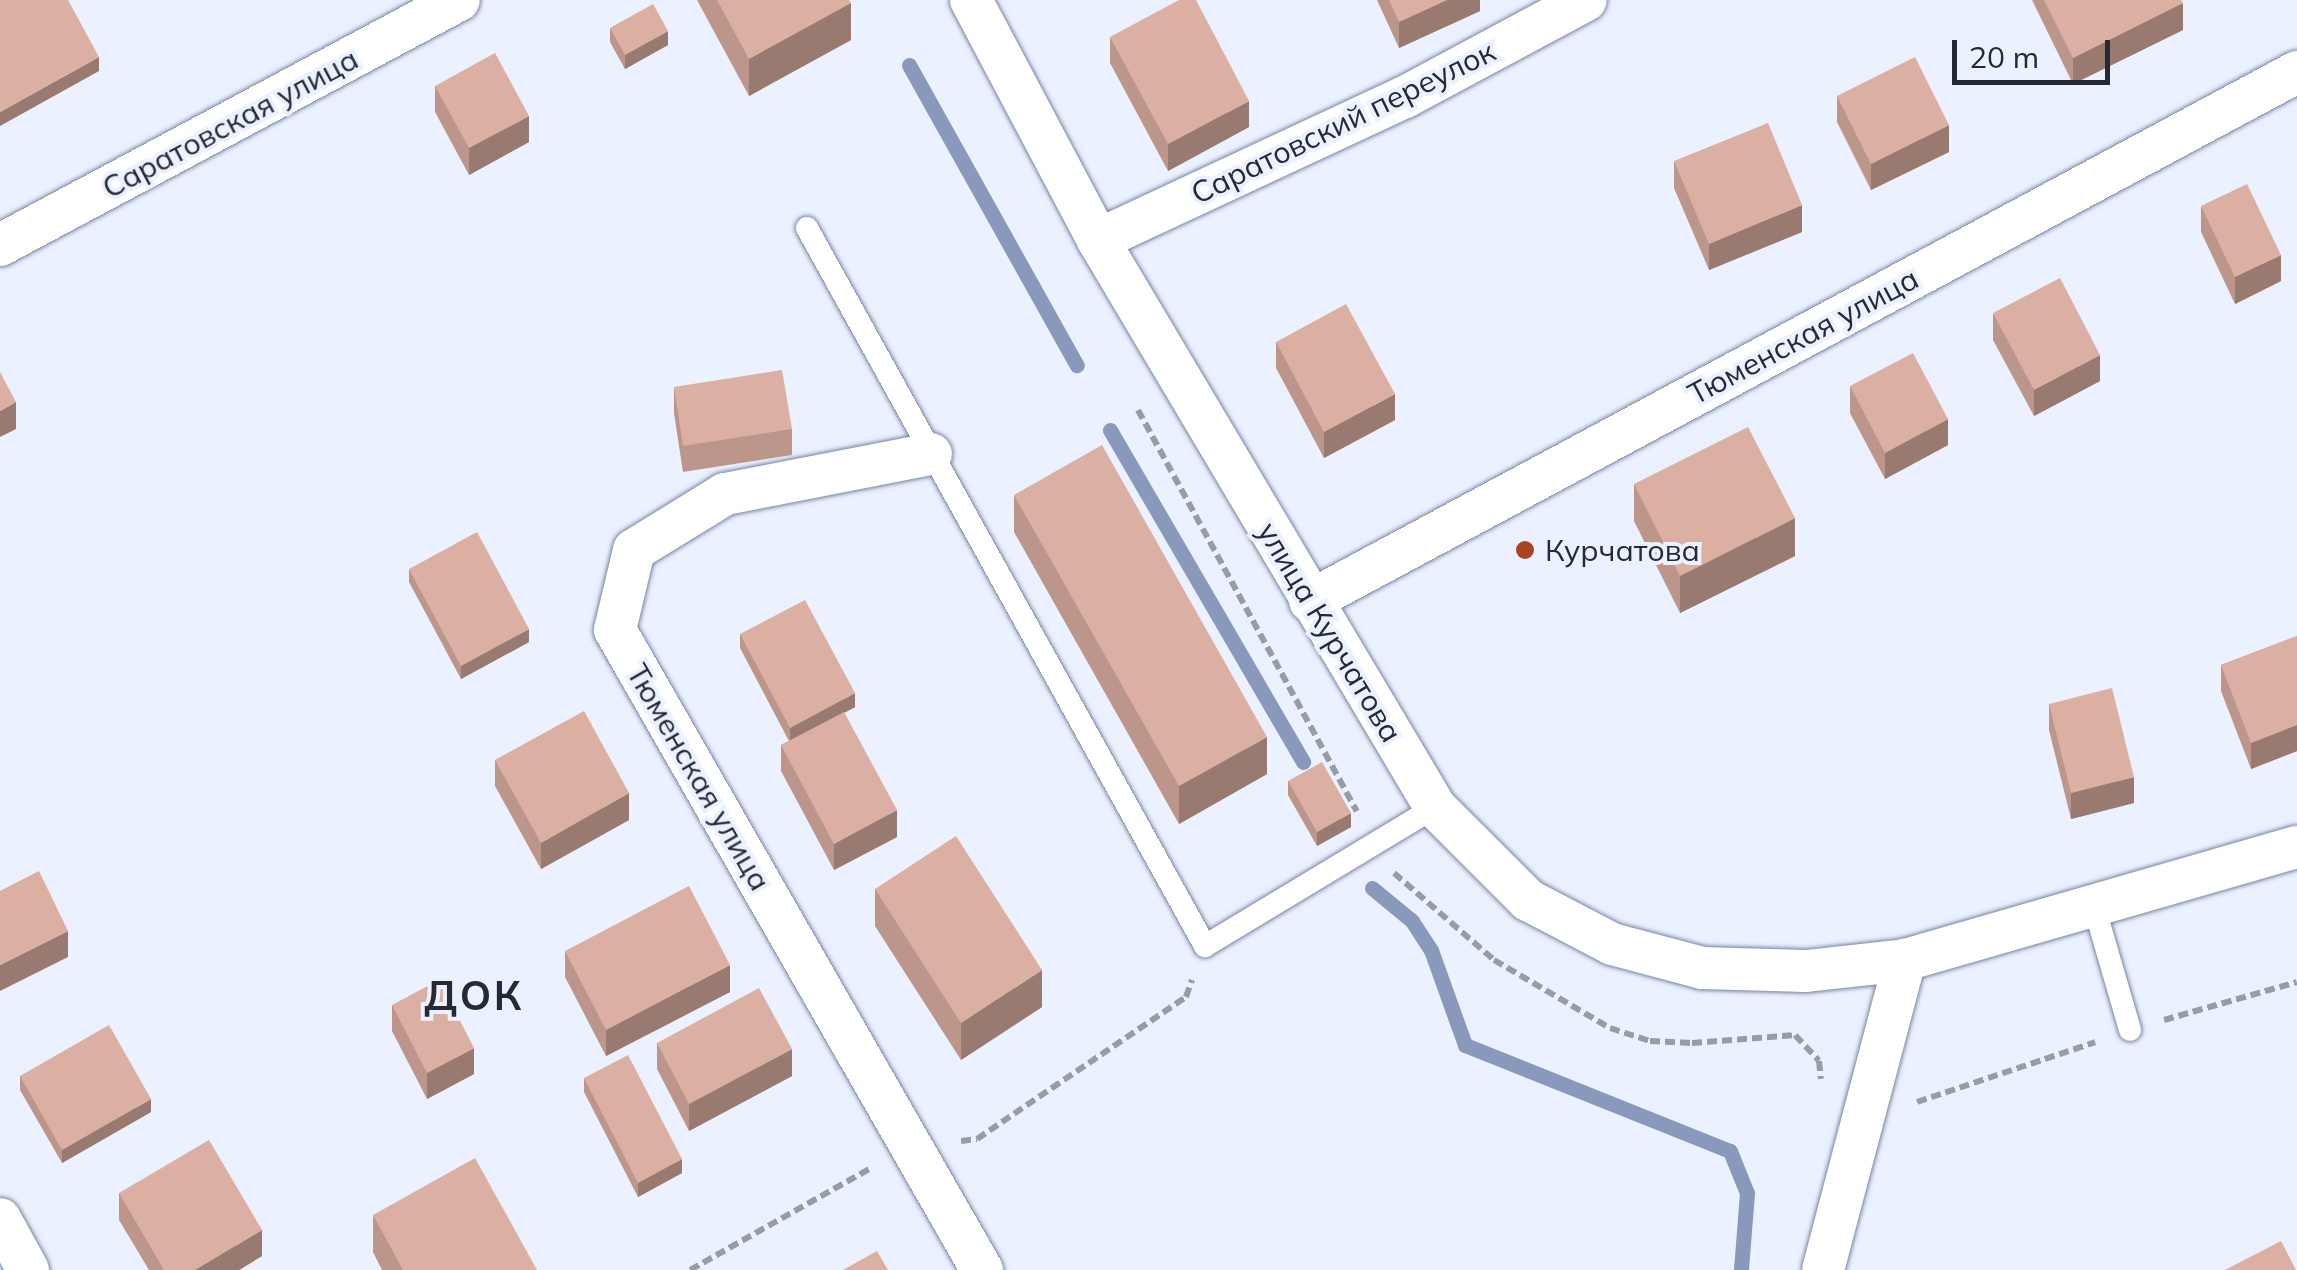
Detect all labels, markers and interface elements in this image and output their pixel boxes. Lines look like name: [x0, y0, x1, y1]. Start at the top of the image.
scale bar: [1957, 20, 2114, 82]
street label: Саратовский переулок: [1185, 33, 1501, 211]
text: 20 m: [1969, 38, 2039, 76]
street label: Саратовская улица: [96, 40, 364, 206]
street label: Тюменская улица: [1682, 260, 1924, 412]
street label: улица Курчатова: [1250, 516, 1410, 748]
place label: Курчатова: [1545, 532, 1700, 568]
marker: Курчатова: [1514, 539, 1536, 561]
street label: Тюменская улица: [620, 657, 778, 897]
district label: ДОК: [424, 971, 524, 1019]

